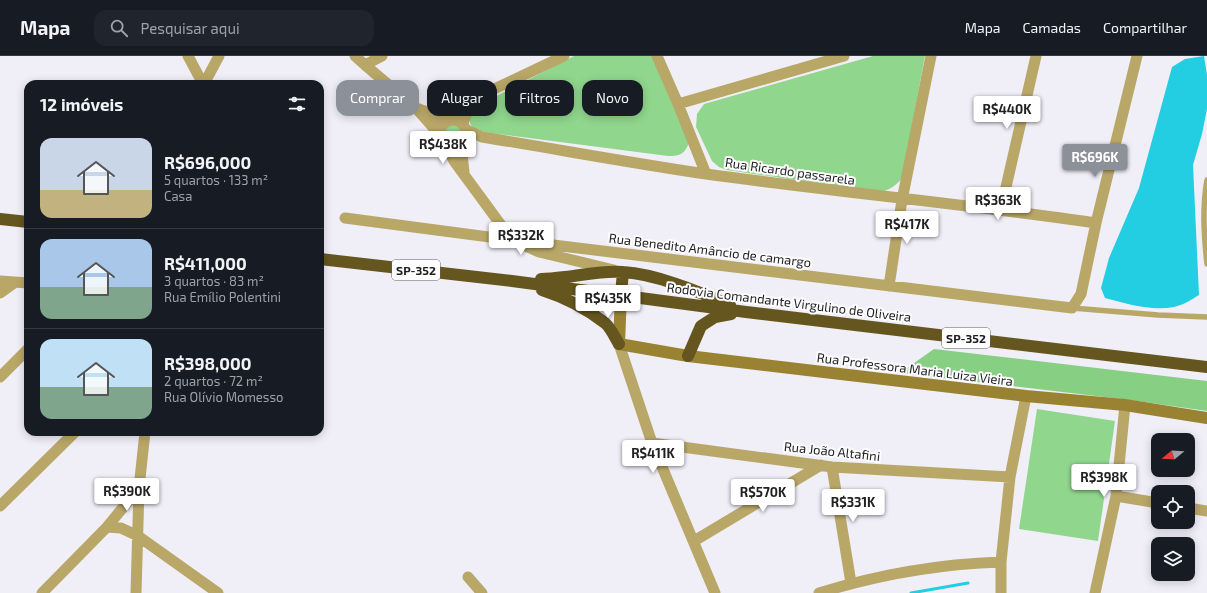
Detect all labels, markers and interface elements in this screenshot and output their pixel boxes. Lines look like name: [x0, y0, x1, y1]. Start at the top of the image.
search box: [94, 10, 374, 46]
text: Mapa: [20, 16, 70, 39]
icon: search: [108, 17, 130, 39]
text: Pesquisar aqui: [140, 19, 240, 37]
text: Mapa: [965, 19, 1001, 36]
text: Camadas: [1023, 19, 1081, 36]
text: Compartilhar: [1103, 19, 1187, 36]
chip: Comprar: [336, 80, 419, 116]
chip: Alugar: [427, 80, 497, 116]
chip: Filtros: [505, 80, 574, 116]
chip: Novo: [582, 80, 643, 116]
icon: filters: [286, 93, 308, 115]
text: 12 imóveis: [40, 94, 123, 114]
pin: R$440K: [974, 96, 1040, 130]
text: R$440K: [983, 101, 1031, 117]
pin: R$438K: [410, 131, 476, 165]
text: R$438K: [419, 136, 467, 152]
pin: R$696K: [1062, 144, 1128, 178]
text: R$696K: [1071, 149, 1119, 165]
text: R$696,000: [164, 152, 251, 172]
icon: home: [72, 154, 120, 202]
street label: Rua Ricardo passarela: [724, 154, 856, 188]
text: 5 quartos · 133 m²: [164, 172, 268, 188]
pin: R$363K: [965, 187, 1031, 221]
text: Casa: [164, 188, 192, 204]
text: R$363K: [975, 192, 1021, 208]
pin: R$417K: [874, 211, 940, 245]
text: R$417K: [885, 216, 929, 232]
pin: R$332K: [488, 222, 554, 256]
text: R$332K: [498, 227, 544, 243]
street label: Rua Benedito Amâncio de camargo: [608, 230, 812, 270]
text: R$411,000: [164, 253, 247, 273]
icon: home: [72, 255, 120, 303]
road number: SP-352: [392, 260, 440, 280]
text: 3 quartos · 83 m²: [164, 273, 264, 289]
street label: Rodovia Comandante Virgulino de Oliveira: [666, 279, 912, 325]
pin: R$435K: [575, 285, 641, 319]
text: Rua Emílio Polentini: [164, 289, 281, 305]
text: R$435K: [584, 290, 632, 306]
road number: SP-352: [942, 328, 990, 348]
street label: Rua Professora Maria Luiza Vieira: [816, 349, 1014, 389]
text: R$398,000: [164, 353, 251, 373]
icon: home: [72, 355, 120, 403]
text: 2 quartos · 72 m²: [164, 373, 263, 389]
text: Rua Olívio Momesso: [164, 389, 283, 405]
north arrow: [1151, 433, 1195, 477]
map controls: [1151, 433, 1195, 581]
street label: Rua João Altafini: [783, 438, 881, 464]
pin: R$411K: [620, 440, 686, 474]
text: R$411K: [631, 445, 675, 461]
pin: R$398K: [1071, 464, 1137, 498]
text: R$398K: [1080, 469, 1128, 485]
pin: R$390K: [94, 478, 160, 512]
pin: R$570K: [730, 479, 796, 513]
text: R$390K: [103, 483, 151, 499]
text: R$570K: [740, 484, 786, 500]
button: locate: [1151, 485, 1195, 529]
pin: R$331K: [820, 489, 886, 523]
text: R$331K: [831, 494, 875, 510]
button: layers: [1151, 537, 1195, 581]

